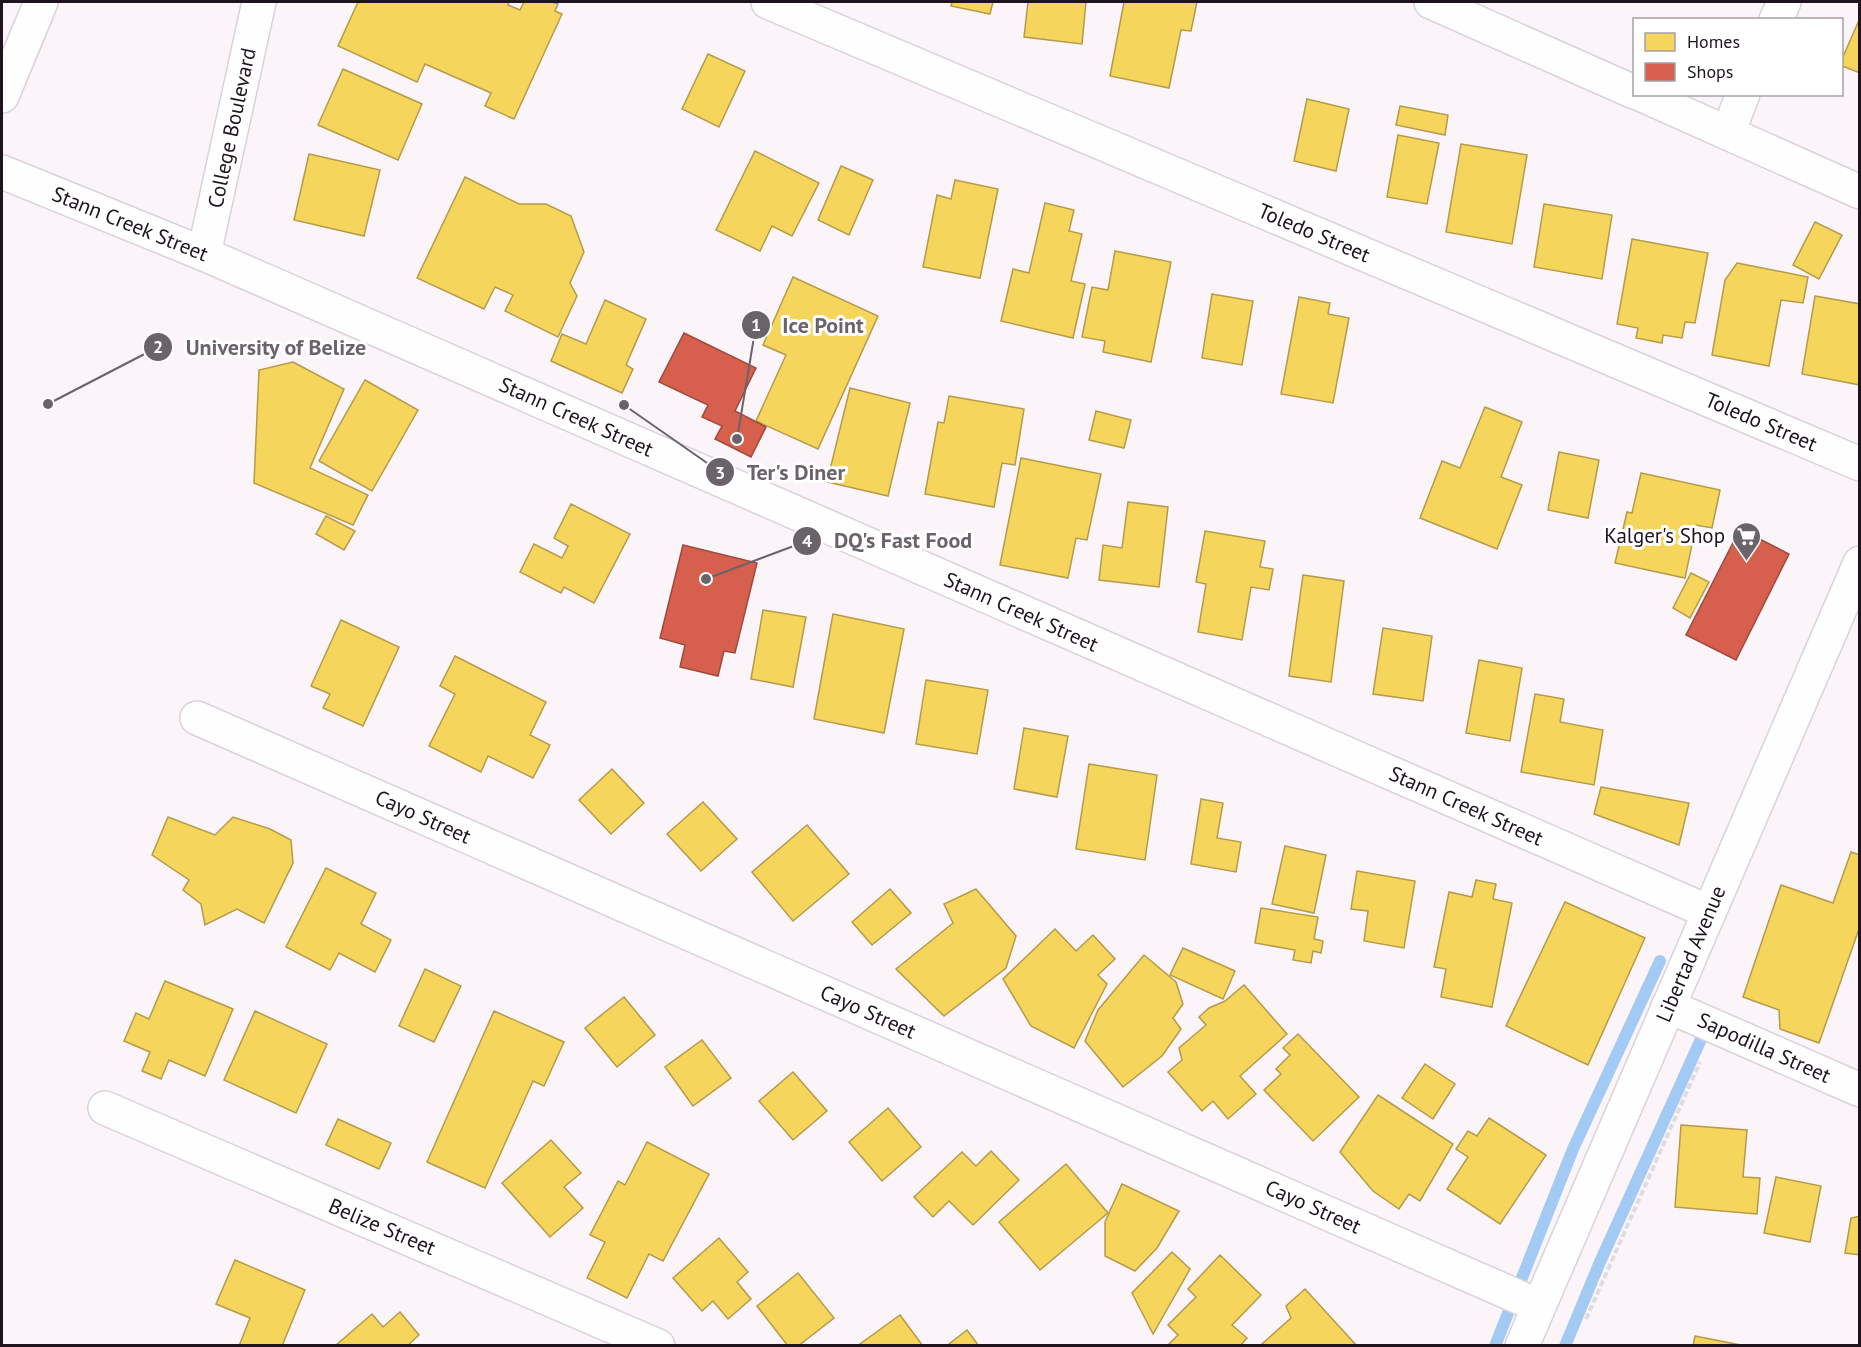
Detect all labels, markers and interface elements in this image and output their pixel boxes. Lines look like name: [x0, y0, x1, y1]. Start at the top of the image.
legend: [1633, 18, 1843, 96]
text: Homes: [1687, 30, 1740, 53]
street label: College Boulevard: [201, 45, 262, 210]
text: Shops: [1687, 60, 1733, 83]
street label: Stann Creek Street: [48, 180, 212, 267]
street label: Toledo Street: [1254, 197, 1374, 268]
callout: Ice Point: [741, 305, 876, 345]
text: Ice Point: [782, 311, 864, 339]
text: 1: [751, 313, 761, 336]
callout: University of Belize: [143, 327, 379, 367]
text: University of Belize: [186, 333, 366, 361]
text: 2: [153, 335, 163, 358]
street label: Stann Creek Street: [495, 370, 657, 463]
street label: Toledo Street: [1701, 386, 1821, 457]
callout: Ter's Diner: [705, 452, 857, 492]
text: Ter's Diner: [747, 458, 846, 486]
text: 3: [715, 461, 725, 484]
supermarket icon: Kalger's Shop: [1730, 520, 1762, 562]
callout: DQ's Fast Food: [792, 521, 984, 561]
place label: Kalger's Shop: [1604, 522, 1725, 549]
text: DQ's Fast Food: [834, 526, 972, 554]
text: 4: [802, 529, 812, 552]
street label: Stann Creek Street: [940, 565, 1102, 658]
street label: Stann Creek Street: [1385, 759, 1547, 852]
street label: Cayo Street: [371, 783, 475, 850]
street label: Libertad Avenue: [1650, 882, 1731, 1026]
street label: Cayo Street: [816, 978, 920, 1045]
street label: Sapodilla Street: [1693, 1006, 1835, 1089]
street label: Cayo Street: [1261, 1173, 1365, 1240]
street label: Belize Street: [325, 1192, 440, 1261]

